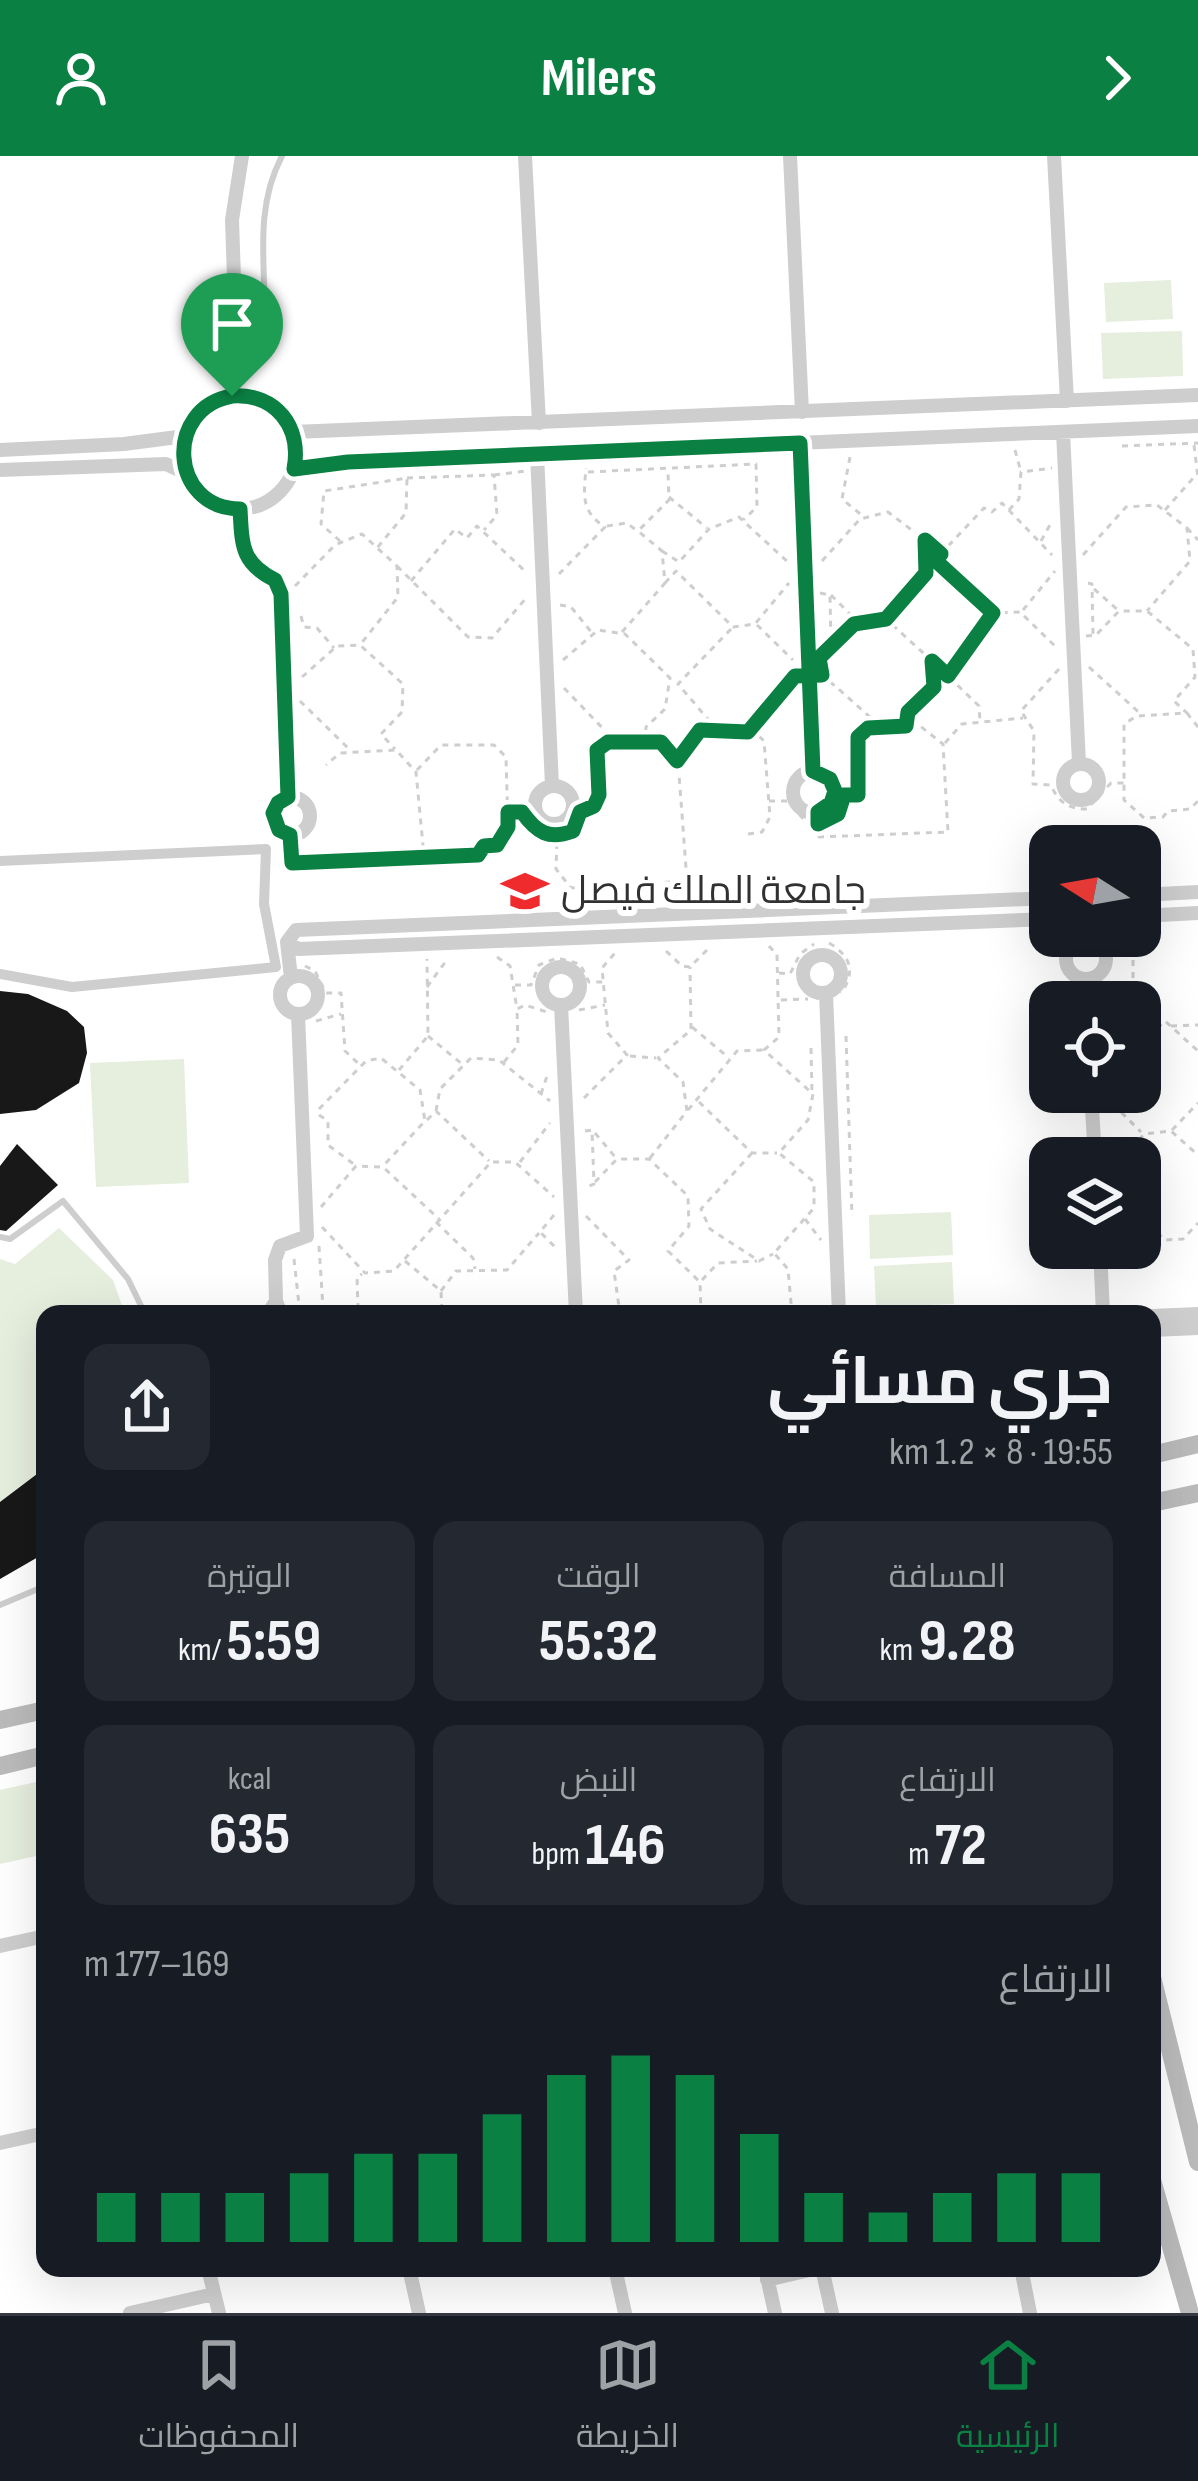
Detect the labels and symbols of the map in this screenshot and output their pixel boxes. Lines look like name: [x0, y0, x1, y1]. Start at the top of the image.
pin: [181, 273, 283, 396]
north arrow: [1029, 825, 1161, 957]
school or university icon: جامعة الملك فيصل: [500, 866, 550, 916]
place label: جامعة الملك فيصل: [561, 868, 866, 915]

